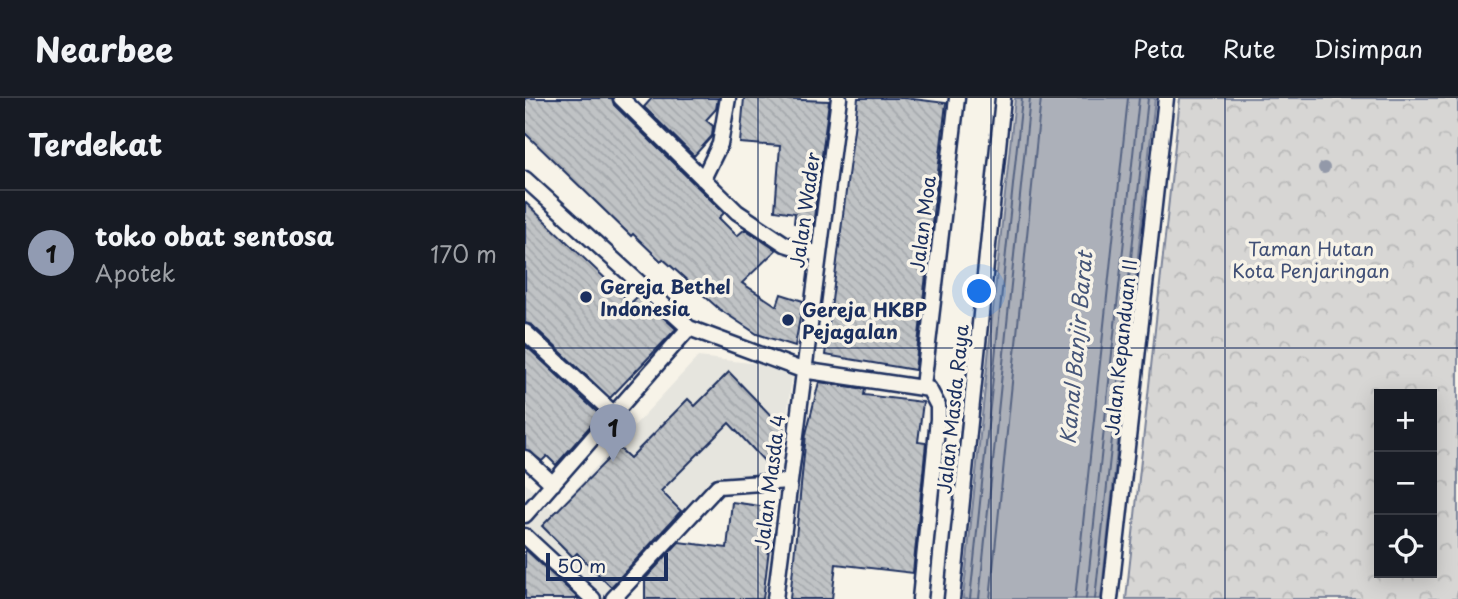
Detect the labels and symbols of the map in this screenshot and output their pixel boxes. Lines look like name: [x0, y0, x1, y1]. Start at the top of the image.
street label: Jalan Wader: [782, 150, 826, 270]
street label: Jalan Moa: [902, 174, 942, 274]
park label: Taman Hutan Kota Penjaringan: [1232, 234, 1390, 284]
water label: Kanal Banjir Barat: [1051, 248, 1100, 446]
street label: Jalan Kepanduan II: [1097, 257, 1143, 437]
place label: Gereja Bethel Indonesia: [600, 272, 731, 322]
your location: [962, 274, 996, 308]
marker: Gereja Bethel Indonesia: [578, 289, 594, 305]
place label: Gereja HKBP Pejagalan: [802, 295, 927, 345]
marker: Gereja HKBP Pejagalan: [780, 312, 796, 328]
street label: Jalan Masda Raya: [929, 323, 975, 495]
pin: 1: [590, 404, 636, 462]
street label: Jalan Masda 4: [747, 413, 791, 551]
scale bar: [546, 550, 669, 582]

